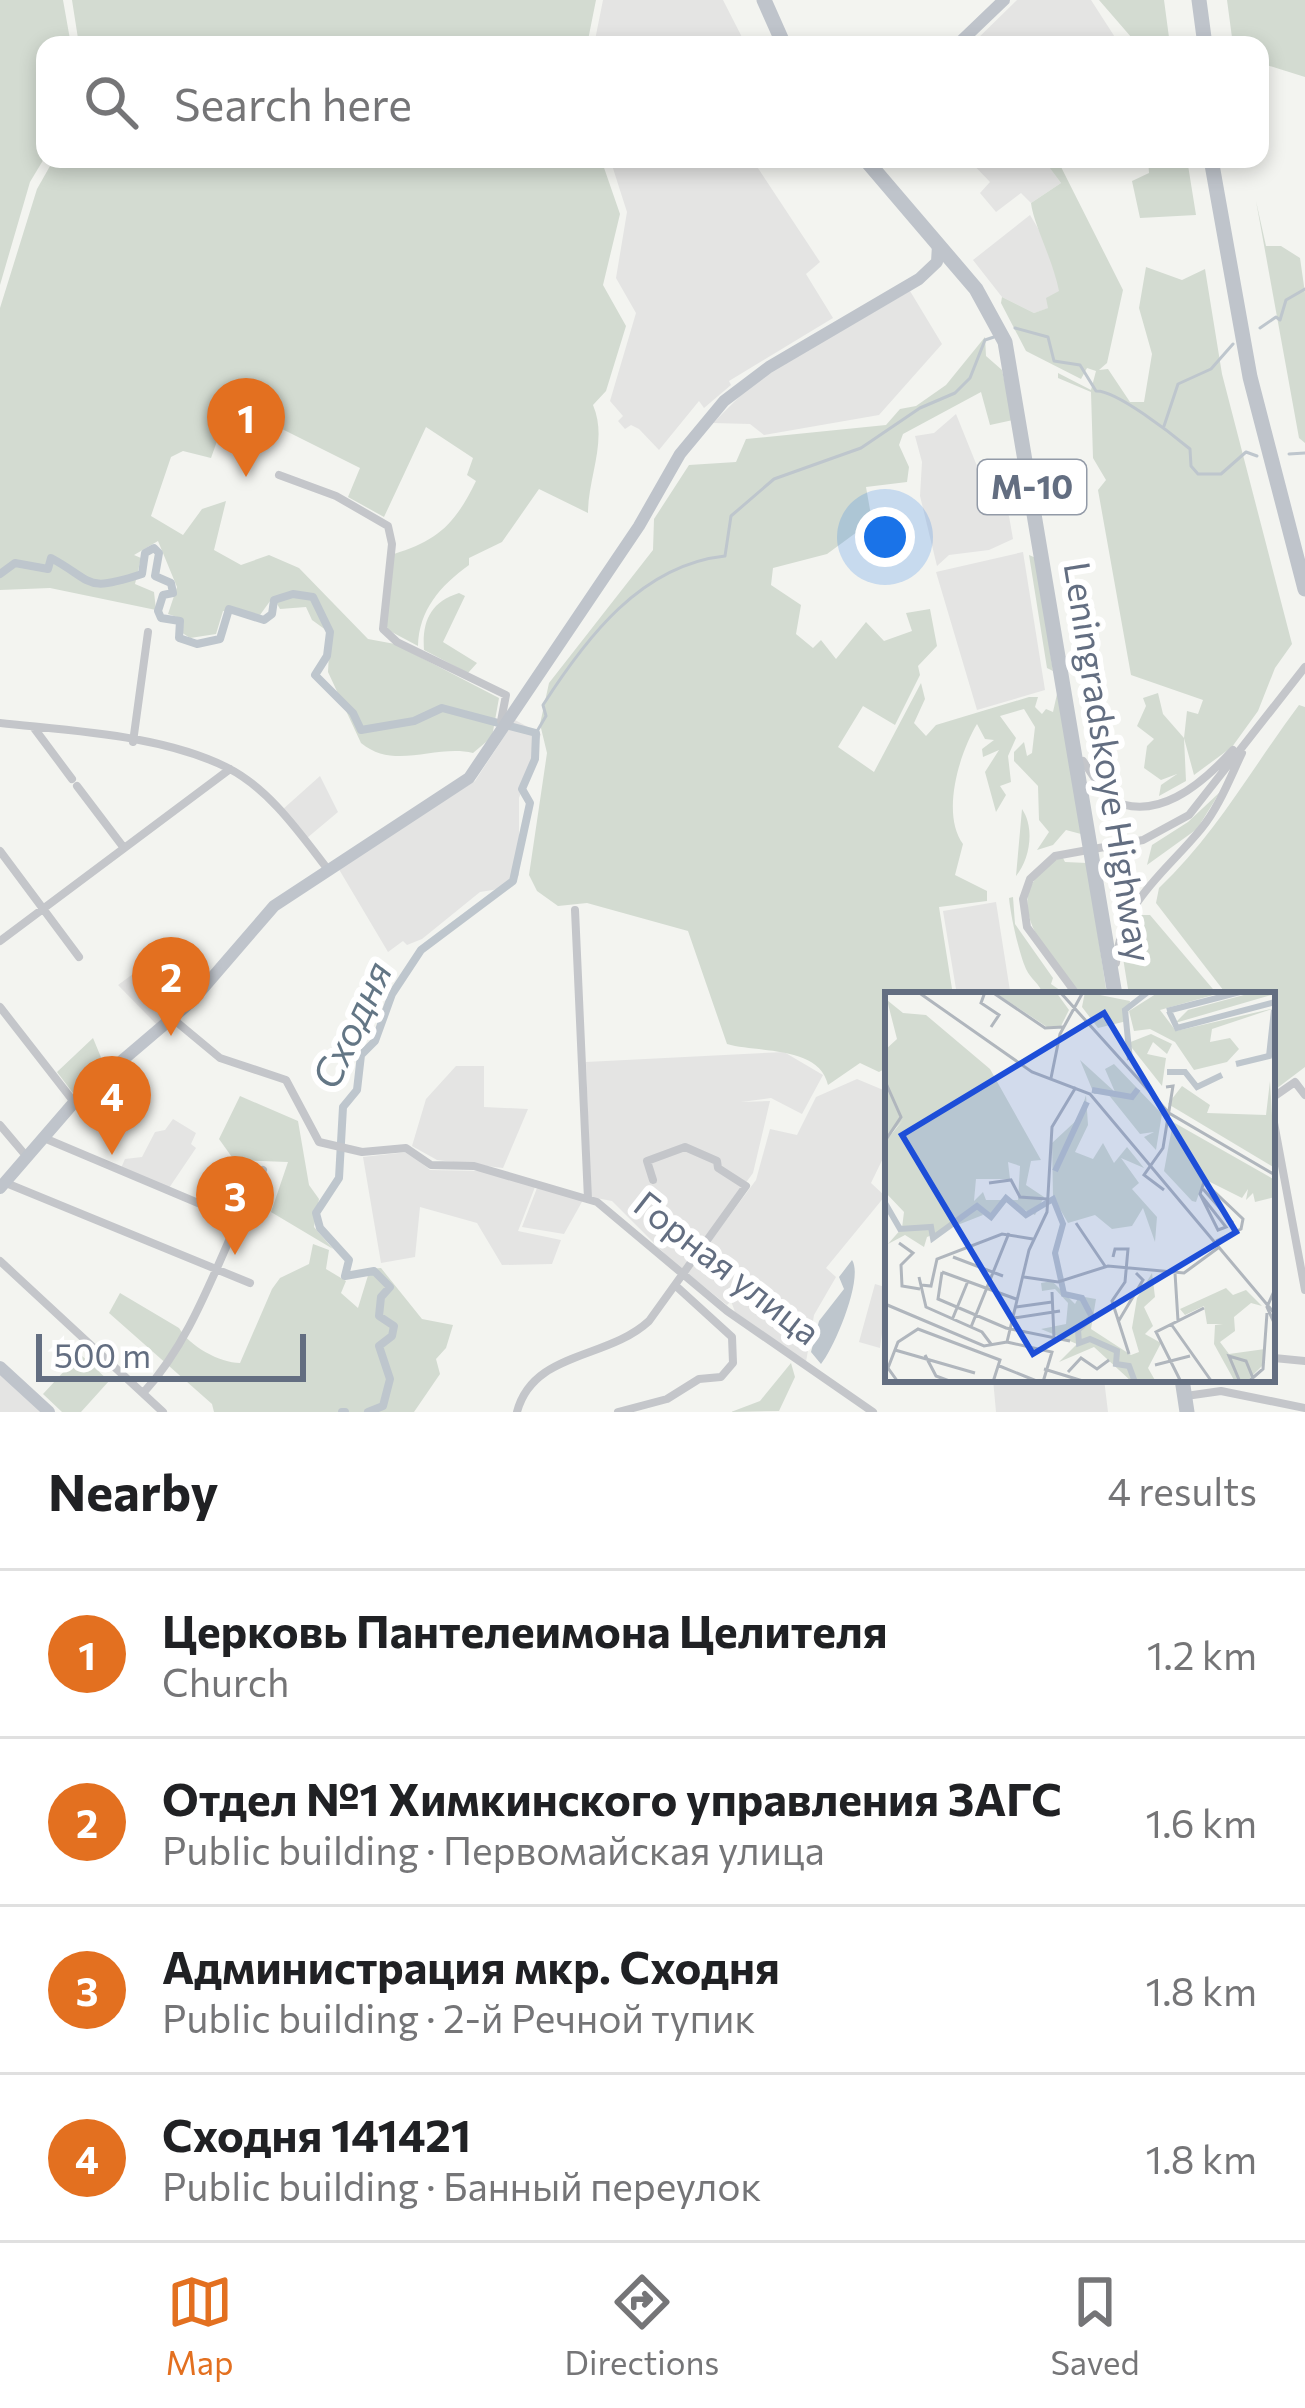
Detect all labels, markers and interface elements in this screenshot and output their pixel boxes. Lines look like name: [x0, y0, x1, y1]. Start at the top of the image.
search box: [36, 36, 1269, 168]
icon: search: [78, 69, 144, 135]
text: Search here: [174, 75, 412, 130]
pin: 1: [207, 378, 285, 477]
road number: М-10: [978, 460, 1086, 514]
your location: [855, 507, 915, 567]
street label: Leningradskoye Highway: [1057, 558, 1163, 965]
pin: 2: [132, 937, 210, 1036]
water label: Сходня: [300, 953, 401, 1096]
inset map: [885, 992, 1275, 1382]
pin: 4: [73, 1056, 151, 1155]
pin: 3: [196, 1156, 274, 1255]
street label: Горная улица: [627, 1180, 830, 1353]
scale bar: [36, 1328, 306, 1381]
text: 500 m: [54, 1334, 151, 1375]
text: Nearby: [48, 1459, 218, 1522]
text: 4 results: [1107, 1466, 1257, 1514]
text: Церковь Пантелеимона Целителя: [162, 1602, 888, 1657]
text: 1: [78, 1630, 96, 1678]
text: 1.2 km: [1147, 1630, 1257, 1678]
text: Church: [162, 1657, 289, 1705]
text: Отдел №1 Химкинского управления ЗАГС: [162, 1770, 1062, 1825]
text: 2: [76, 1798, 98, 1846]
text: 1.6 km: [1145, 1798, 1257, 1846]
text: Public building · Первомайская улица: [162, 1825, 825, 1873]
text: Администрация мкр. Сходня: [162, 1938, 780, 1993]
text: 3: [76, 1966, 98, 2014]
text: 1.8 km: [1145, 1966, 1257, 2014]
text: Public building · 2-й Речной тупик: [162, 1993, 755, 2041]
text: Сходня 141421: [162, 2106, 471, 2161]
text: 4: [75, 2134, 99, 2182]
text: 1.8 km: [1145, 2134, 1257, 2182]
text: Public building · Банный переулок: [162, 2161, 761, 2209]
tab: Map: [166, 2269, 234, 2382]
tab: Directions: [565, 2269, 719, 2382]
tab: Saved: [1050, 2269, 1139, 2382]

